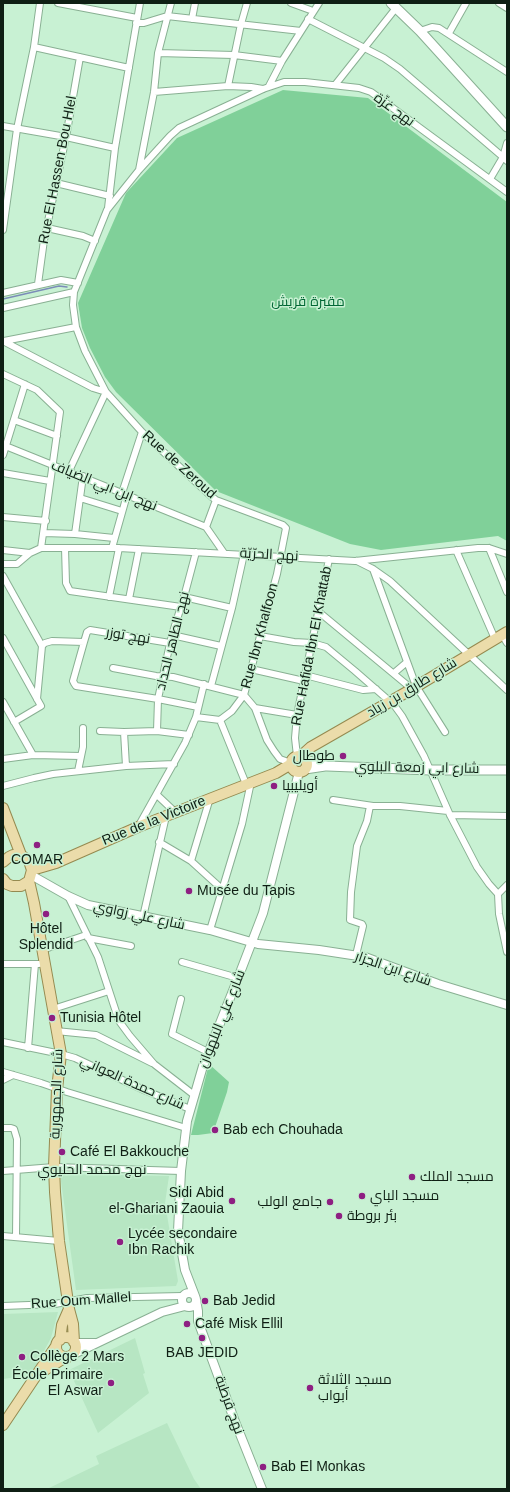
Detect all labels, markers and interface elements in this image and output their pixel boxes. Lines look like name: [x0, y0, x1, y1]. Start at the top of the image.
street label: نهج غزّة: [370, 90, 418, 130]
street label: Rue El Hassen Bou Hlel: [35, 95, 81, 245]
park label: مقبرة قريش: [271, 294, 345, 310]
street label: Rue de Zeroud: [139, 428, 219, 502]
street label: نهج ابن ابي الضياف: [49, 457, 159, 515]
street label: نهج الحرّيّة: [239, 545, 299, 565]
street label: Rue Hafida Ibn El Khattab: [288, 565, 336, 727]
street label: Rue Ibn Khalfoon: [238, 582, 282, 690]
street label: نهج الطاهر الحداد: [153, 590, 193, 692]
street label: نهج توزر: [105, 624, 151, 648]
street label: شارع طارق بن زياد: [364, 655, 460, 721]
place label: طوطال: [293, 748, 335, 764]
marker: طوطال: [338, 751, 348, 761]
street label: شارع ابي زمعة البلوي: [354, 759, 480, 777]
place label: أويليبيا: [282, 778, 318, 794]
marker: أويليبيا: [269, 781, 279, 791]
street label: Rue de la Victoire: [100, 793, 208, 849]
marker: COMAR: [32, 840, 42, 850]
place label: COMAR: [11, 852, 63, 868]
place label: Musée du Tapis: [197, 883, 295, 899]
marker: Musée du Tapis: [184, 886, 194, 896]
street label: شارع علي زواوي: [92, 898, 186, 934]
marker: Hôtel Splendid: [41, 909, 51, 919]
place label: Hôtel Splendid: [19, 921, 73, 954]
street label: شارع ابن الجزار: [352, 948, 434, 990]
street label: شارع علي البلهوان: [195, 967, 249, 1071]
place label: Tunisia Hôtel: [60, 1010, 141, 1026]
marker: Tunisia Hôtel: [47, 1013, 57, 1023]
street label: شارع الجمهورية: [47, 1048, 67, 1140]
street label: شارع حمدة العواني: [77, 1052, 187, 1114]
place label: Bab ech Chouhada: [223, 1122, 343, 1138]
marker: Bab ech Chouhada: [210, 1125, 220, 1135]
place label: Café El Bakkouche: [70, 1144, 189, 1160]
marker: Café El Bakkouche: [57, 1147, 67, 1157]
street label: نهج محمد الحليوي: [37, 1162, 147, 1178]
place label: مسجد الملك: [420, 1169, 494, 1185]
marker: مسجد الملك: [407, 1172, 417, 1182]
place label: Sidi Abid el-Ghariani Zaouia: [109, 1185, 224, 1218]
place label: مسجد الباي: [370, 1188, 439, 1204]
marker: مسجد الباي: [357, 1191, 367, 1201]
place label: جامع الولب: [257, 1194, 322, 1210]
marker: Sidi Abid el-Ghariani Zaouia: [227, 1196, 237, 1206]
marker: جامع الولب: [325, 1197, 335, 1207]
place label: بئر بروطة: [347, 1208, 397, 1224]
marker: بئر بروطة: [334, 1211, 344, 1221]
place label: Lycée secondaire Ibn Rachik: [128, 1226, 237, 1258]
marker: Lycée secondaire Ibn Rachik: [115, 1237, 125, 1247]
street label: Rue Oum Mallel: [30, 1289, 132, 1313]
place label: Bab Jedid: [213, 1293, 275, 1309]
marker: Bab Jedid: [200, 1296, 210, 1306]
place label: Café Misk Ellil: [195, 1316, 283, 1332]
marker: Café Misk Ellil: [182, 1319, 192, 1329]
marker: BAB JEDID: [197, 1333, 207, 1343]
place label: BAB JEDID: [166, 1345, 238, 1361]
place label: Collège 2 Mars: [30, 1349, 124, 1365]
marker: Collège 2 Mars: [17, 1352, 27, 1362]
place label: École Primaire El Aswar: [12, 1367, 103, 1400]
place label: مسجد الثلاثة أبواب: [318, 1372, 392, 1404]
street label: نهج قرطبة: [211, 1373, 247, 1437]
marker: École Primaire El Aswar: [106, 1378, 116, 1388]
marker: مسجد الثلاثة أبواب: [305, 1383, 315, 1393]
place label: Bab El Monkas: [271, 1459, 365, 1475]
marker: Bab El Monkas: [258, 1462, 268, 1472]

